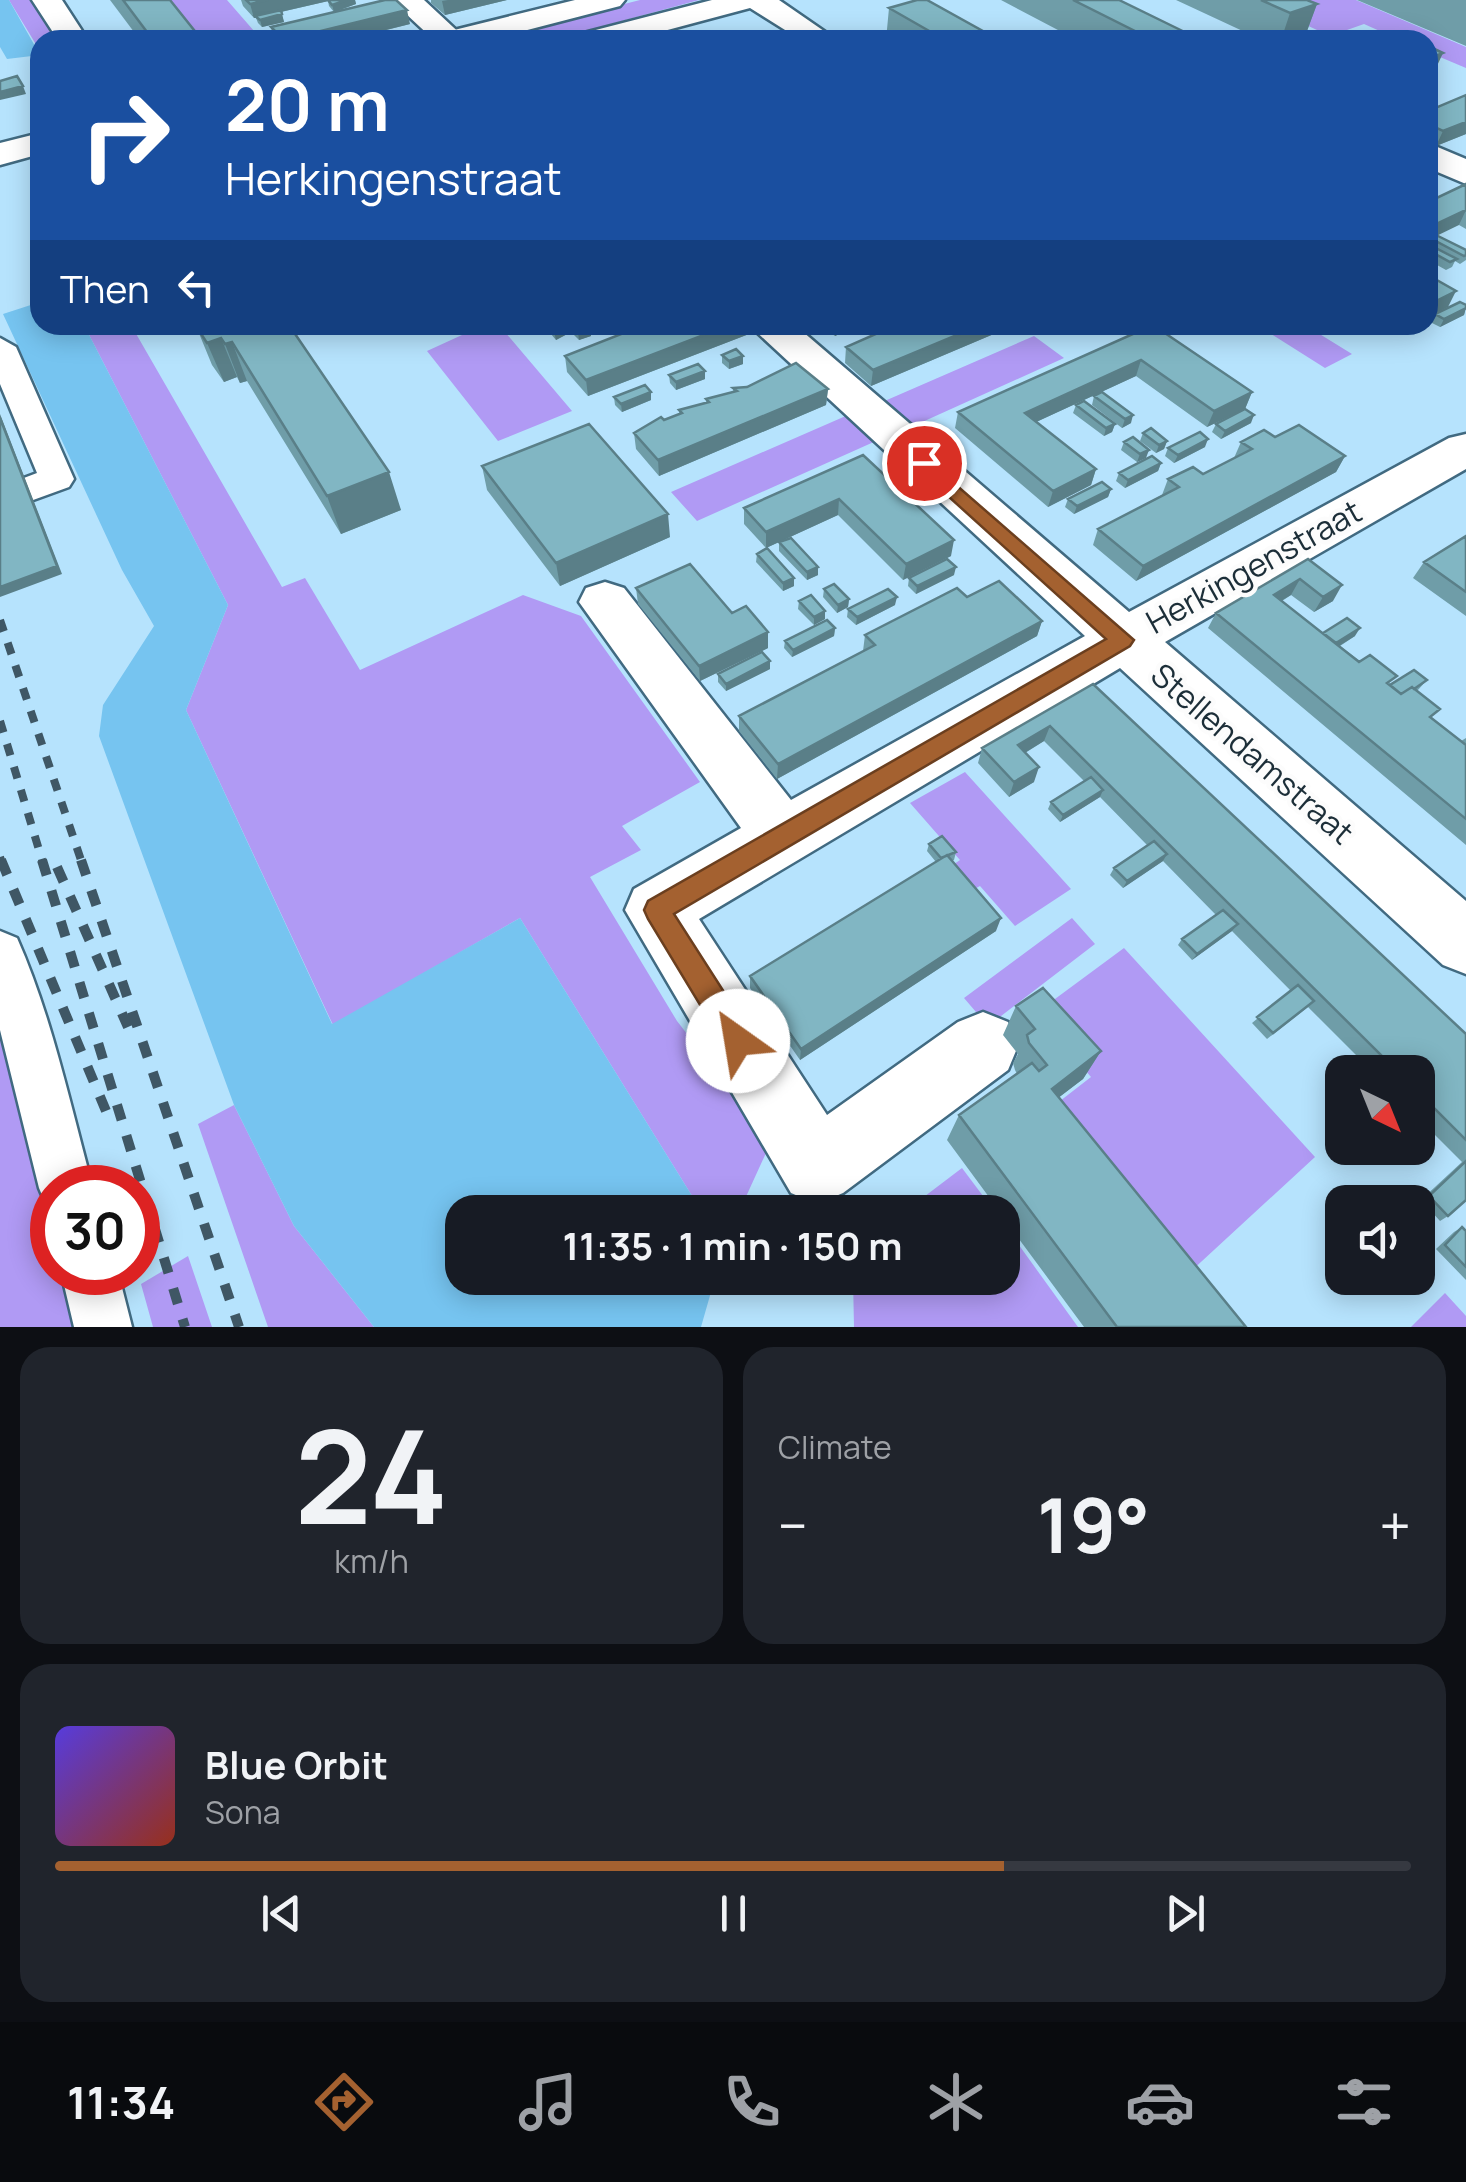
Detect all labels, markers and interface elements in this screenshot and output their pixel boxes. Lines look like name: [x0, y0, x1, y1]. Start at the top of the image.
text: 20 m: [225, 56, 390, 152]
icon: right: [60, 70, 190, 200]
text: Herkingenstraat: [225, 147, 562, 209]
icon: left: [169, 260, 224, 315]
text: Then: [60, 262, 149, 314]
pin: [882, 421, 967, 506]
icon: arrive: [897, 436, 952, 491]
street label: Herkingenstraat: [1138, 489, 1369, 643]
street label: Stellendamstraat: [1142, 653, 1363, 854]
position arrow: [686, 989, 790, 1093]
north arrow: [1325, 1055, 1435, 1165]
map controls: [1325, 1055, 1435, 1295]
speed limit sign: 30: [30, 1165, 160, 1295]
button: sound: [1325, 1185, 1435, 1295]
text: 11:35 · 1 min · 150 m: [563, 1219, 902, 1271]
text: 24: [295, 1385, 448, 1563]
text: Climate: [778, 1425, 892, 1469]
text: 19°: [1037, 1473, 1150, 1576]
text: −: [778, 1487, 808, 1563]
text: +: [1379, 1487, 1411, 1563]
text: km/h: [334, 1539, 409, 1583]
text: Blue Orbit: [205, 1738, 388, 1790]
text: Sona: [205, 1790, 280, 1834]
icon: previous: [254, 1886, 309, 1941]
icon: pause: [706, 1886, 761, 1941]
icon: next: [1158, 1886, 1213, 1941]
icon: directions: [309, 2067, 379, 2137]
icon: music: [513, 2067, 583, 2137]
icon: phone: [717, 2067, 787, 2137]
icon: climate: [921, 2067, 991, 2137]
icon: car: [1125, 2067, 1195, 2137]
icon: filters: [1329, 2067, 1399, 2137]
text: 11:34: [67, 2071, 175, 2133]

